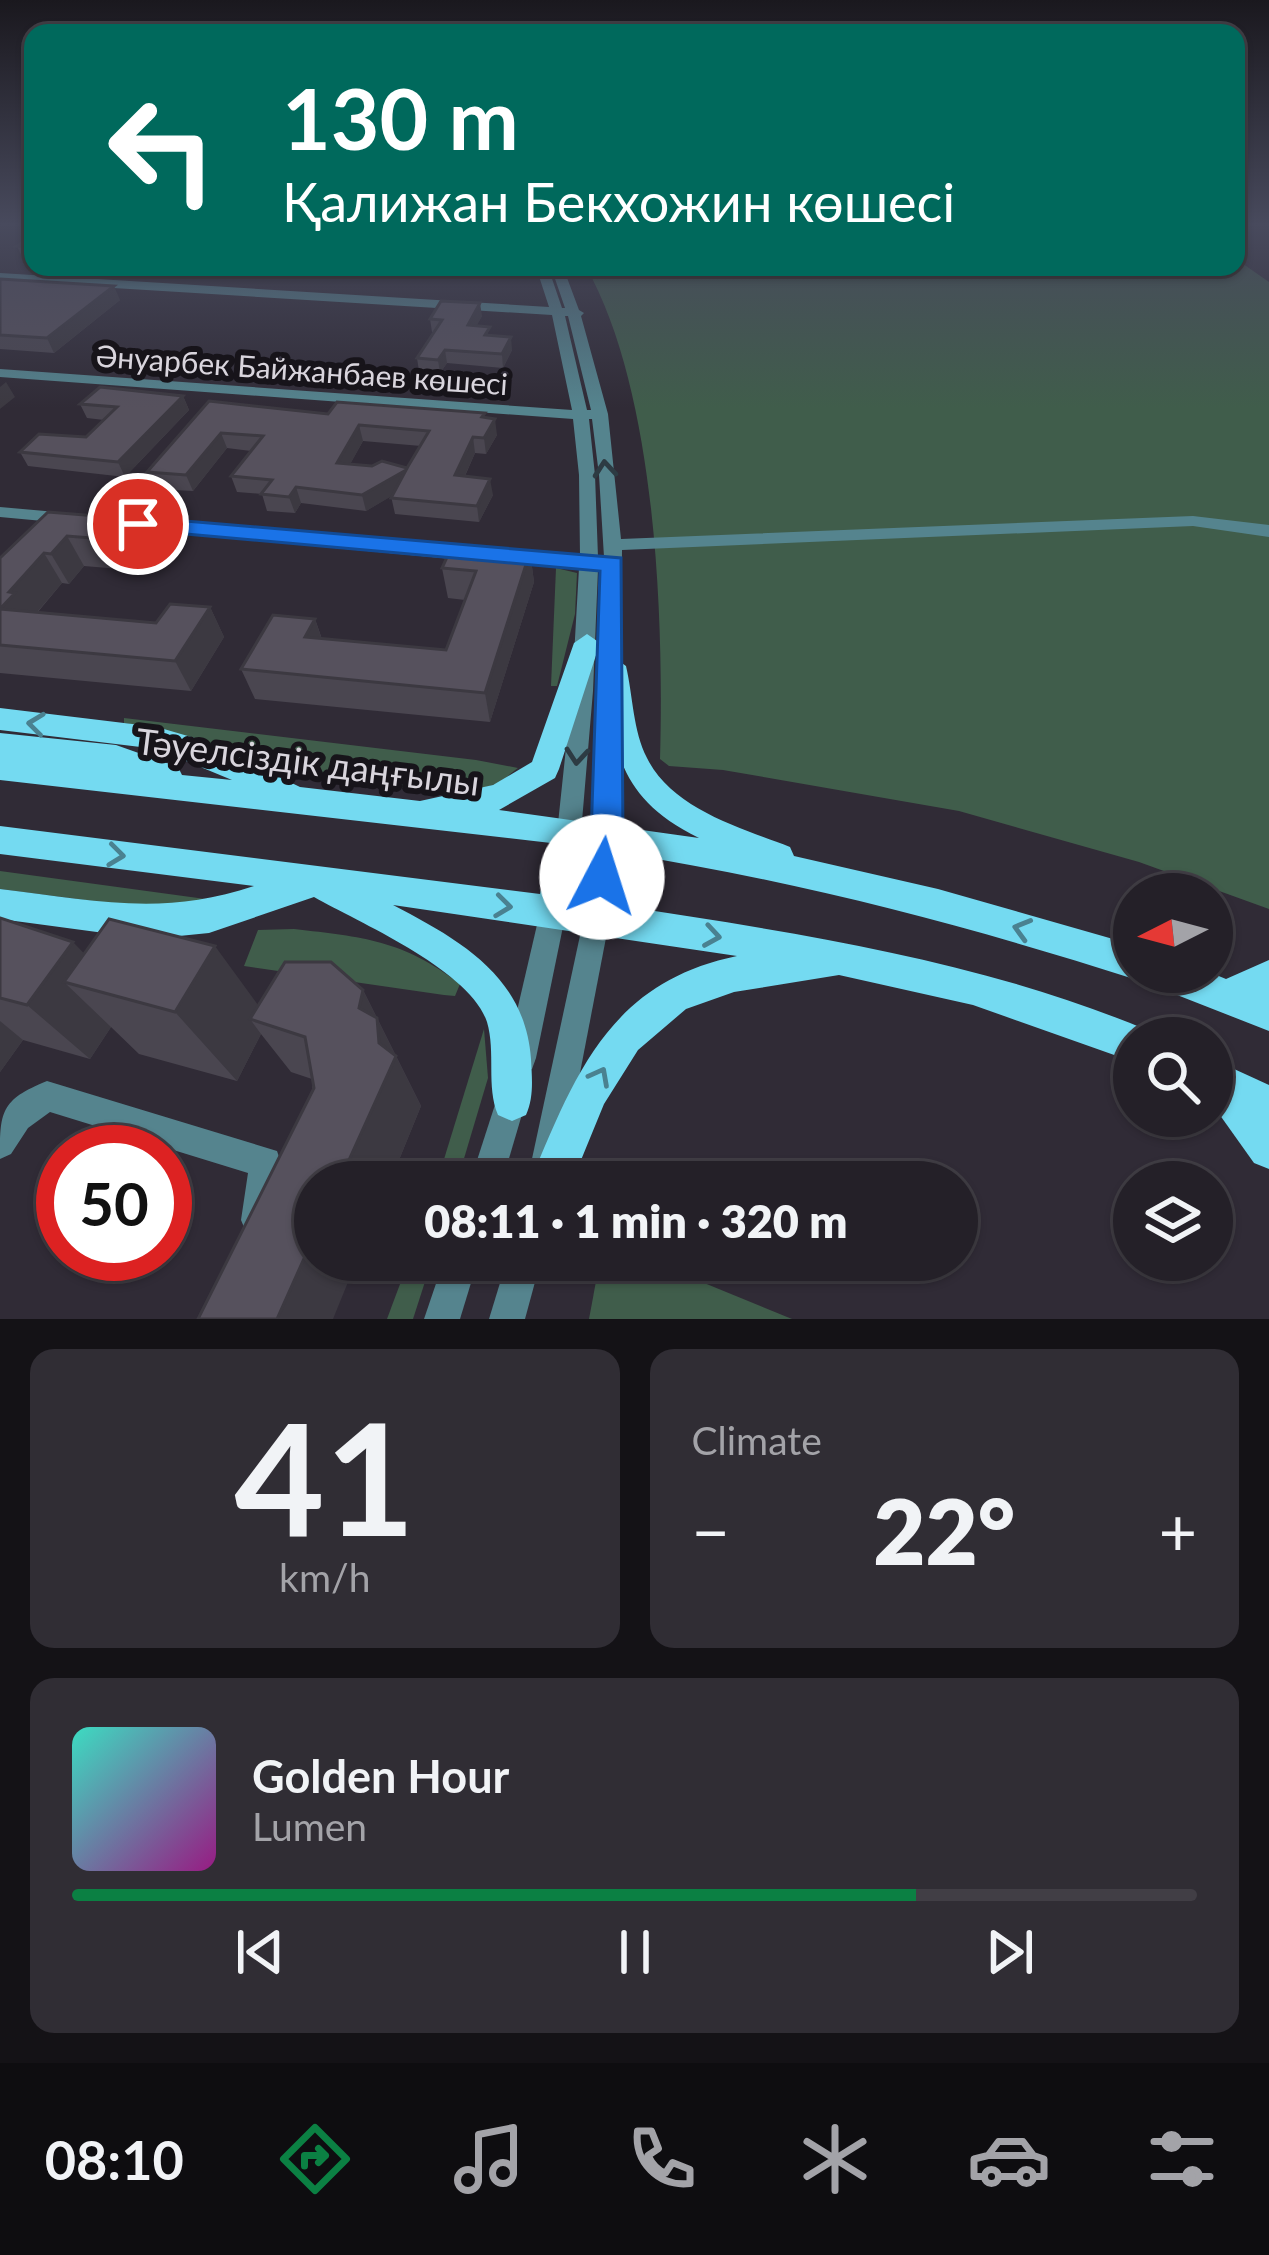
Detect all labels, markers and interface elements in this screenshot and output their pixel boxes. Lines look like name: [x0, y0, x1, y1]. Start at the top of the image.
text: 130 m: [282, 67, 519, 168]
icon: left: [84, 72, 240, 228]
text: Қалижан Бекхожин көшесі: [282, 169, 955, 234]
street label: Әнуарбек Байжанбаев көшесі: [95, 337, 509, 401]
one-way arrow: [592, 459, 618, 478]
pin: [87, 473, 189, 575]
icon: arrive: [105, 491, 171, 557]
one-way arrow: [26, 711, 46, 737]
street label: Тәуелсіздік даңғылы: [134, 718, 482, 804]
one-way arrow: [565, 746, 590, 765]
position arrow: [539, 814, 665, 940]
one-way arrow: [106, 842, 126, 868]
north arrow: [1113, 873, 1233, 993]
map controls: [1113, 873, 1233, 1281]
one-way arrow: [493, 892, 513, 918]
one-way arrow: [1012, 918, 1033, 943]
one-way arrow: [702, 922, 722, 948]
button: search: [1113, 1017, 1233, 1137]
one-way arrow: [586, 1068, 609, 1089]
speed limit sign: 50: [36, 1125, 192, 1281]
button: layers: [1113, 1161, 1233, 1281]
text: 08:11 · 1 min · 320 m: [424, 1194, 848, 1248]
text: 41: [234, 1382, 415, 1569]
text: Climate: [692, 1417, 822, 1463]
text: 22°: [873, 1476, 1015, 1584]
text: −: [692, 1491, 730, 1570]
text: +: [1159, 1491, 1197, 1570]
text: km/h: [279, 1554, 370, 1600]
text: Golden Hour: [252, 1749, 509, 1803]
text: Lumen: [252, 1803, 367, 1849]
icon: previous: [227, 1919, 293, 1985]
icon: pause: [602, 1919, 668, 1985]
icon: next: [977, 1919, 1043, 1985]
icon: directions: [273, 2117, 357, 2201]
icon: music: [447, 2117, 531, 2201]
icon: phone: [620, 2117, 704, 2201]
icon: climate: [793, 2117, 877, 2201]
icon: car: [967, 2117, 1051, 2201]
icon: filters: [1140, 2117, 1224, 2201]
text: 08:10: [45, 2127, 184, 2192]

